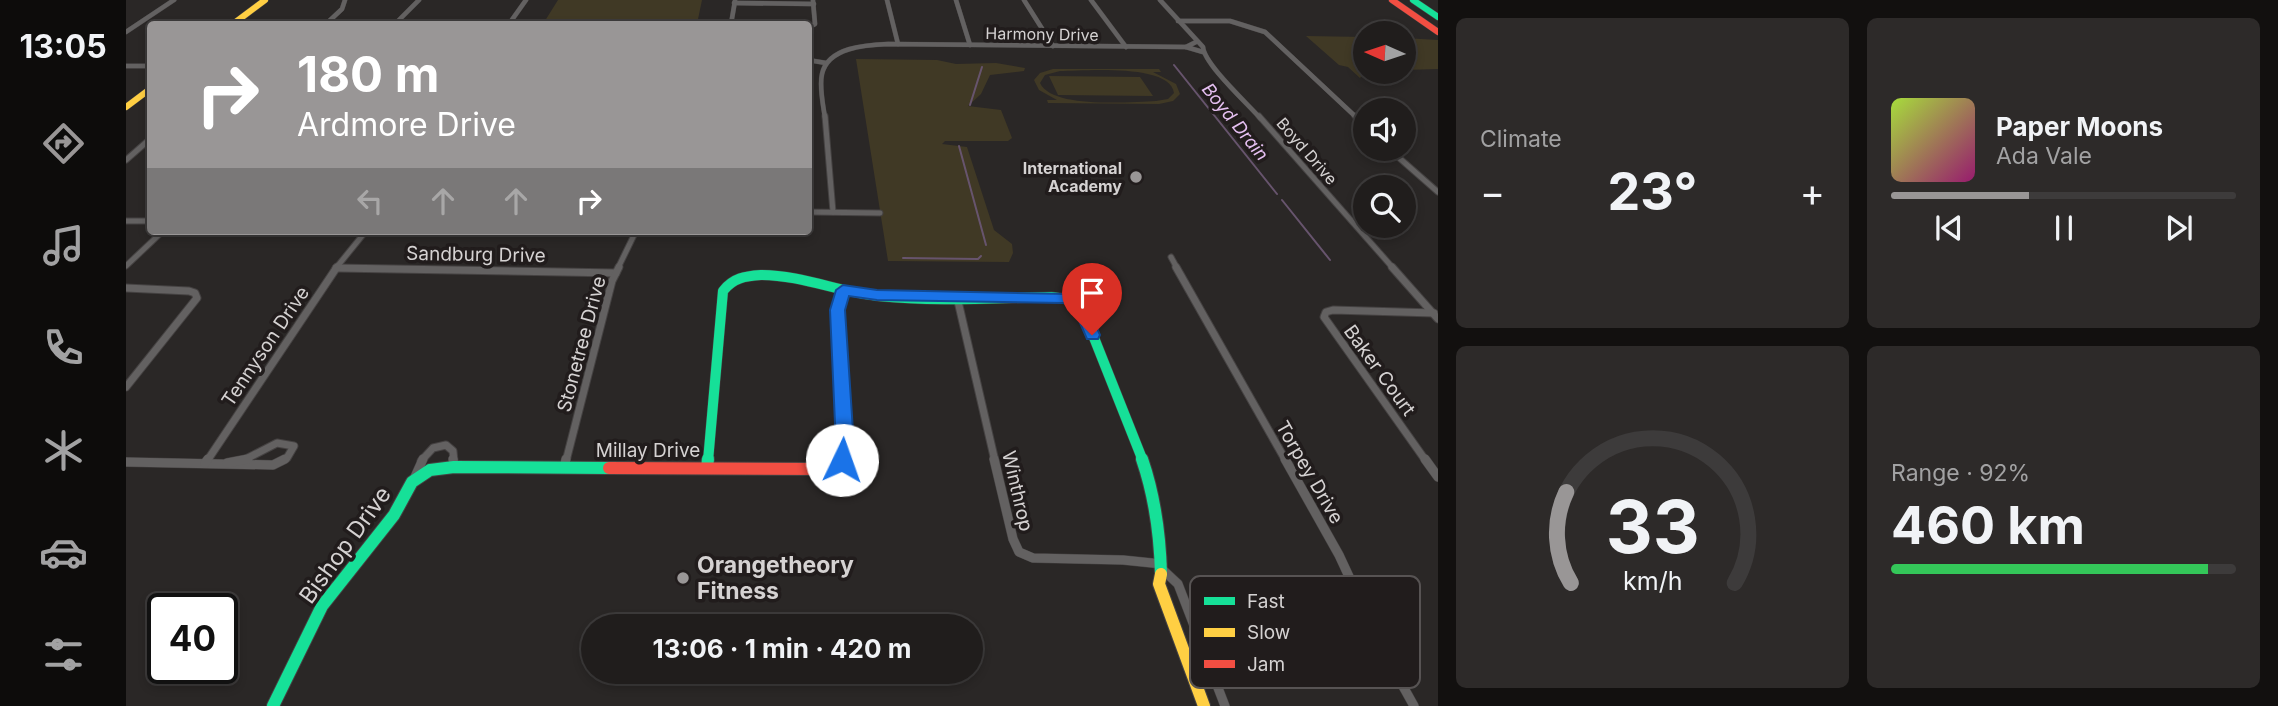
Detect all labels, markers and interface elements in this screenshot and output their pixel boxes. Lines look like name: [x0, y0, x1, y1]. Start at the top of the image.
north arrow: [1353, 21, 1416, 84]
map controls: [1353, 21, 1416, 238]
street label: Harmony Drive: [985, 23, 1099, 45]
text: 13:05: [19, 27, 107, 66]
text: 180 m: [297, 45, 439, 104]
icon: right: [182, 49, 273, 140]
water label: Boyd Drain: [1198, 79, 1273, 165]
button: sound: [1353, 98, 1416, 161]
text: Ardmore Drive: [297, 105, 516, 144]
text: Paper Moons: [1996, 111, 2163, 142]
street label: Boyd Drive: [1272, 113, 1342, 189]
icon: directions: [39, 119, 88, 168]
text: Climate: [1480, 125, 1562, 153]
text: Ada Vale: [1996, 142, 2092, 170]
place label: International Academy: [1023, 158, 1122, 196]
text: 23°: [1608, 160, 1697, 223]
marker: International Academy: [1128, 169, 1144, 185]
text: −: [1480, 169, 1505, 215]
text: +: [1800, 169, 1825, 215]
button: search: [1353, 175, 1416, 238]
icon: left: [351, 182, 389, 220]
icon: ahead: [424, 182, 462, 220]
icon: ahead: [497, 182, 535, 220]
icon: right: [570, 182, 608, 220]
icon: previous: [1930, 209, 1968, 247]
icon: pause: [2045, 209, 2083, 247]
icon: next: [2160, 209, 2198, 247]
icon: music: [39, 221, 88, 270]
street label: Sandburg Drive: [406, 242, 546, 267]
pin: [1062, 263, 1122, 335]
street label: Stonetree Drive: [552, 274, 611, 415]
icon: arrive: [1073, 274, 1111, 312]
street label: Tennyson Drive: [217, 282, 314, 411]
street label: Baker Court: [1339, 320, 1420, 420]
icon: phone: [39, 323, 88, 372]
street label: Torpey Drive: [1271, 417, 1348, 528]
position arrow: [805, 423, 879, 497]
icon: climate: [39, 426, 88, 475]
street label: Millay Drive: [596, 439, 700, 462]
street label: Winthrop: [997, 449, 1038, 534]
text: Range · 92%: [1891, 459, 2030, 487]
street label: Bishop Drive: [293, 481, 397, 609]
text: 33: [1606, 482, 1699, 571]
text: 460 km: [1891, 494, 2085, 557]
icon: car: [39, 528, 88, 577]
place label: Orangetheory Fitness: [697, 551, 854, 605]
text: km/h: [1623, 566, 1682, 596]
marker: Orangetheory Fitness: [675, 570, 691, 586]
legend: [1190, 576, 1420, 688]
text: Fast: [1247, 590, 1285, 613]
speed limit sign: 40: [147, 593, 238, 684]
text: Slow: [1247, 621, 1290, 644]
icon: filters: [39, 630, 88, 679]
text: 13:06 · 1 min · 420 m: [653, 633, 911, 664]
text: Jam: [1247, 653, 1285, 676]

